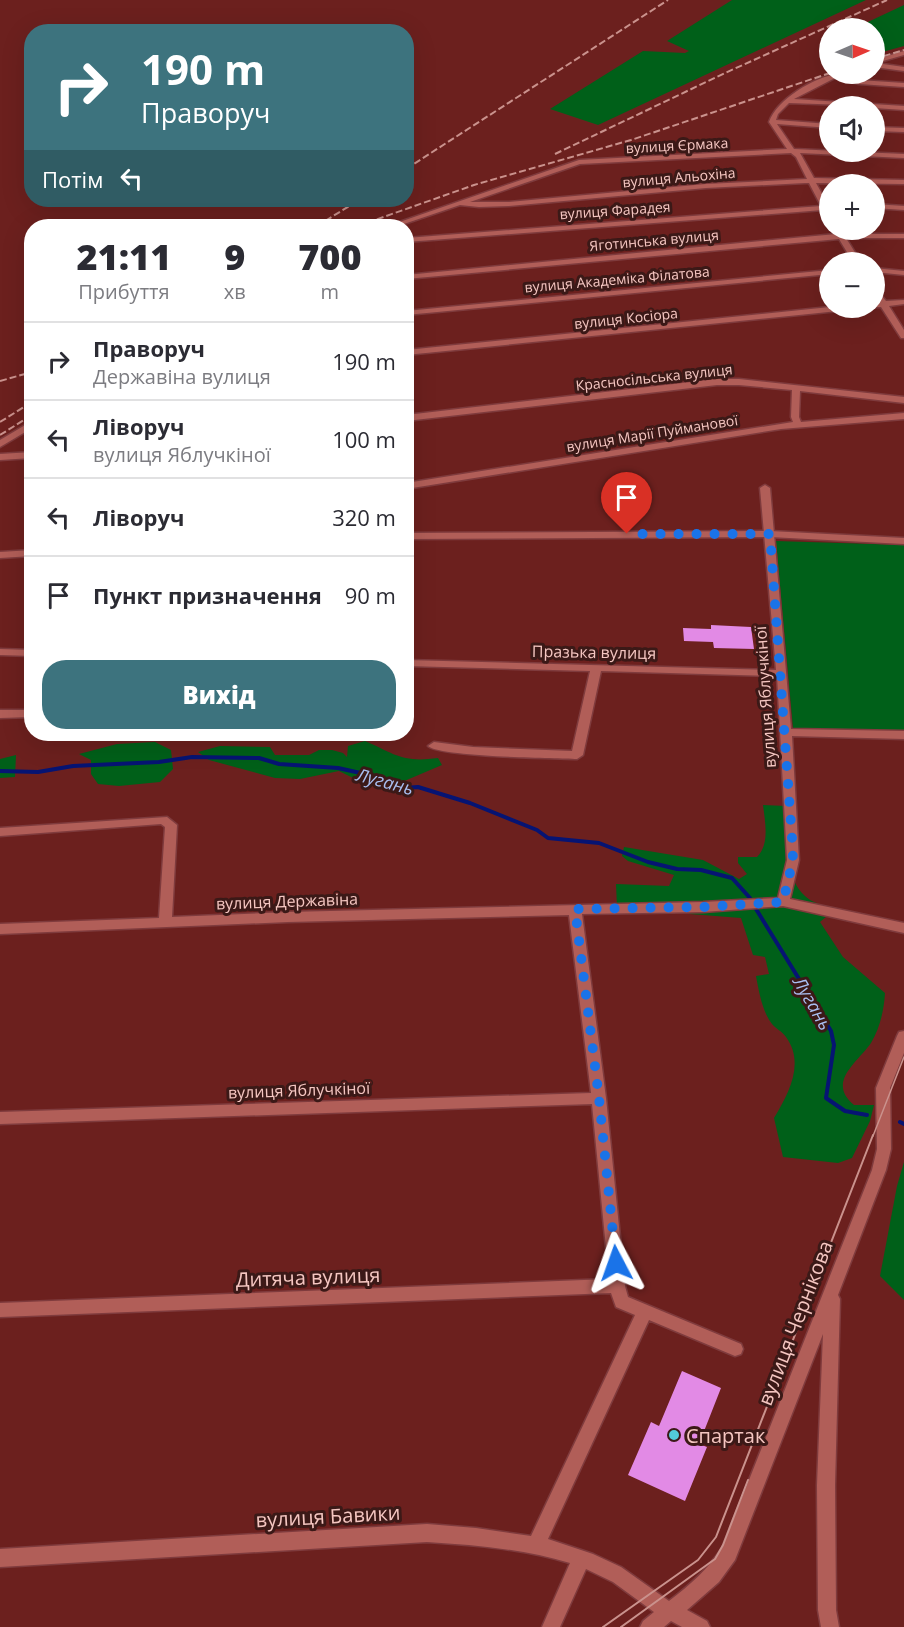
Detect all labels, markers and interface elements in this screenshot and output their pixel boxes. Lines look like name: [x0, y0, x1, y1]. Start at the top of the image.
north arrow: [819, 18, 885, 84]
map controls: [819, 18, 885, 318]
text: 190 m: [141, 40, 265, 97]
icon: right: [42, 48, 120, 126]
text: Праворуч: [141, 94, 270, 131]
button: sound: [819, 96, 885, 162]
street label: вулиця Єрмака: [625, 133, 729, 157]
icon: left: [115, 162, 148, 195]
street label: вулиця Альохіна: [622, 163, 736, 191]
text: Потім: [42, 164, 103, 194]
button: +: [819, 174, 885, 240]
street label: вулиця Фарадея: [559, 197, 671, 223]
street label: Яготинська вулиця: [589, 225, 719, 255]
text: 21:11: [76, 232, 171, 281]
text: 9: [224, 232, 245, 281]
text: 700: [298, 232, 361, 281]
button: −: [819, 252, 885, 318]
street label: вулиця Академіка Філатова: [524, 261, 710, 297]
text: Прибуття: [78, 278, 170, 305]
text: хв: [224, 278, 246, 305]
text: m: [321, 278, 339, 305]
street label: вулиця Косіора: [573, 303, 679, 333]
text: Праворуч: [93, 333, 205, 363]
icon: right: [42, 345, 75, 378]
text: 190 m: [332, 346, 396, 376]
street label: Красносільська вулиця: [575, 359, 733, 395]
text: Державіна вулиця: [93, 363, 271, 390]
street label: вулиця Марії Пуйманової: [565, 410, 739, 456]
text: Ліворуч: [93, 411, 184, 441]
icon: left: [42, 423, 75, 456]
text: 100 m: [332, 424, 396, 454]
text: вулиця Яблучкіної: [93, 441, 271, 468]
pin: [601, 472, 652, 534]
icon: arrive: [610, 481, 643, 514]
icon: left: [42, 501, 75, 534]
text: Ліворуч: [93, 502, 184, 532]
text: 320 m: [332, 502, 396, 532]
icon: arrive: [42, 579, 75, 612]
text: Пункт призначення: [93, 580, 322, 610]
text: 90 m: [345, 580, 396, 610]
street label: вулиця Яблучкіної: [749, 624, 781, 769]
street label: Празька вулиця: [532, 640, 656, 664]
button: Вихід: [42, 660, 396, 729]
water label: Лугань: [353, 762, 416, 800]
street label: вулиця Державіна: [216, 888, 358, 914]
water label: Лугань: [788, 971, 838, 1034]
street label: вулиця Яблучкіної: [228, 1076, 371, 1103]
position arrow: [584, 1231, 648, 1295]
street label: вулиця Чернікова: [751, 1237, 839, 1409]
street label: Дитяча вулиця: [235, 1261, 381, 1293]
place label: Спартак: [686, 1422, 766, 1449]
marker: Спартак: [667, 1428, 681, 1442]
street label: вулиця Бавики: [255, 1499, 401, 1533]

